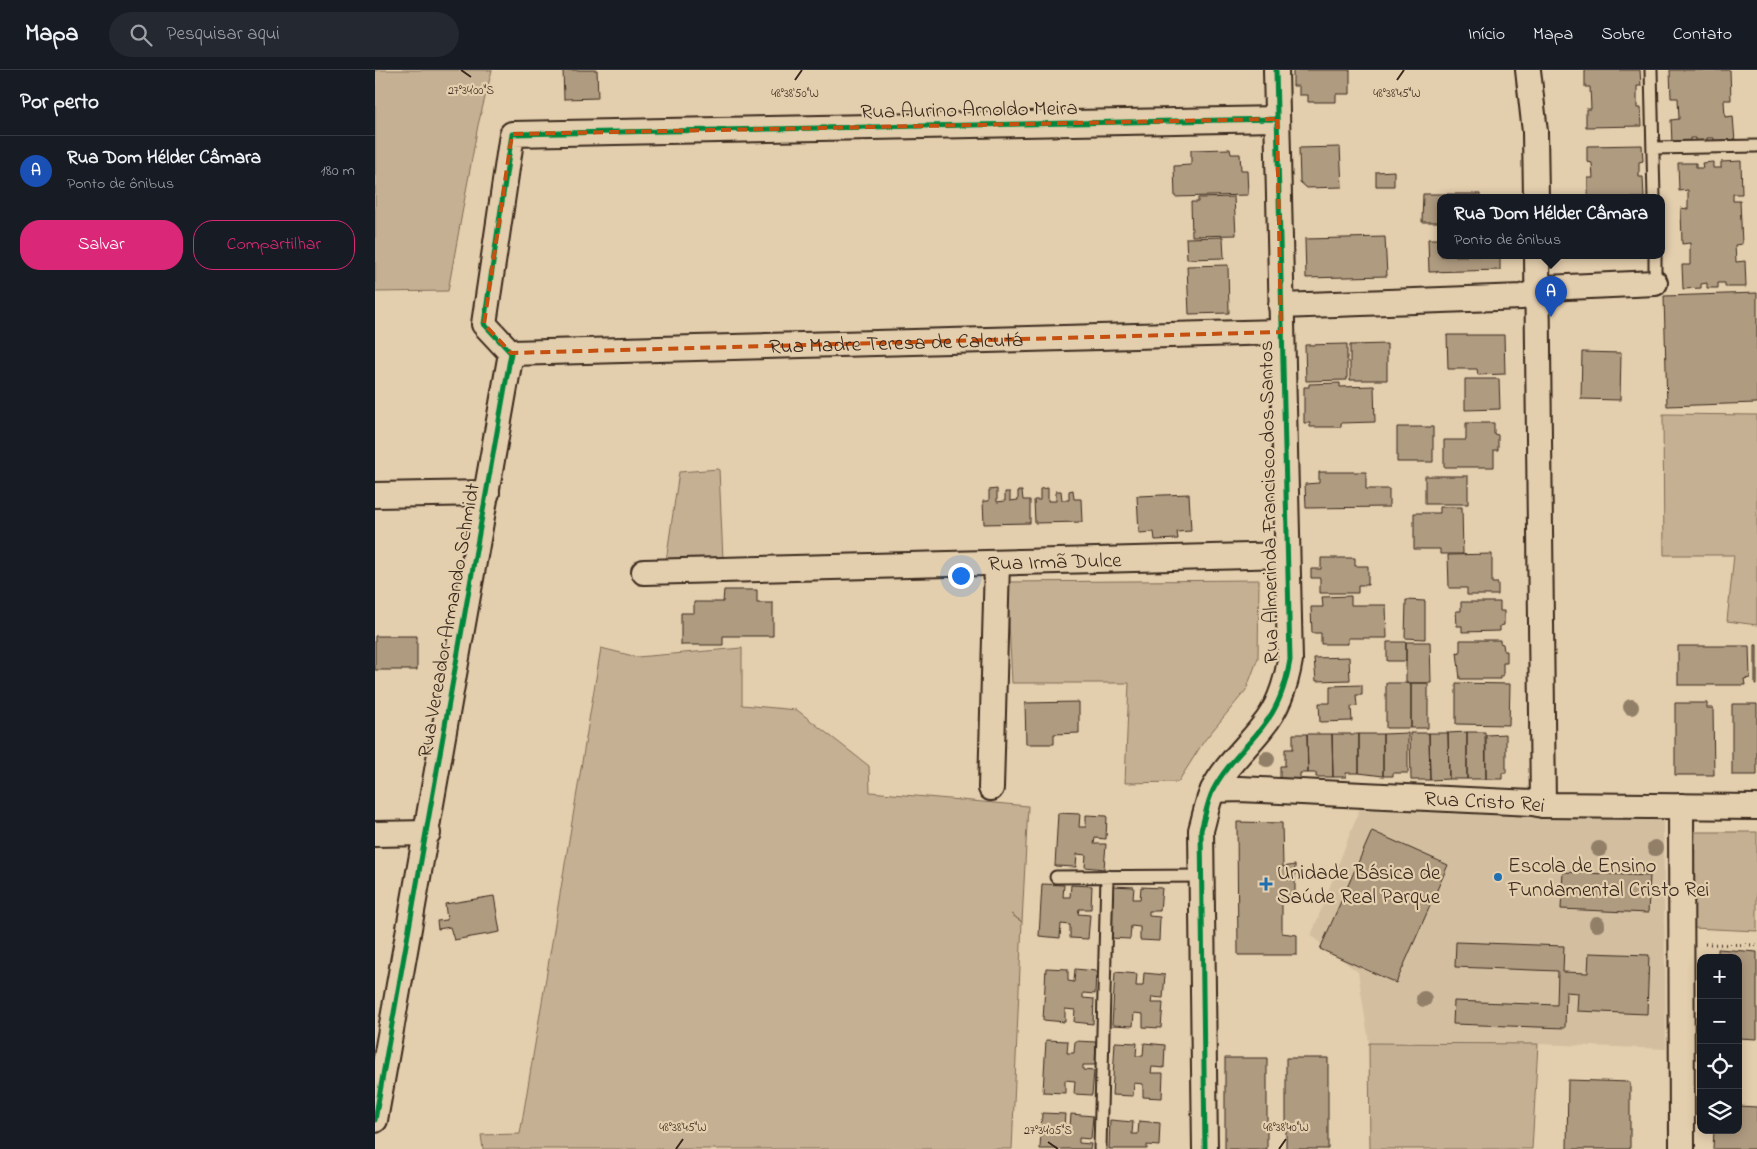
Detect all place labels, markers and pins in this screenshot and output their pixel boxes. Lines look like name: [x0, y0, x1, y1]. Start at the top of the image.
pin: A: [1535, 276, 1567, 317]
place label: Escola de Ensino Fundamental Cristo Rei: [1507, 852, 1709, 906]
place label: Unidade Básica de Saúde Real Parque: [1277, 859, 1441, 913]
marker: Escola de Ensino Fundamental Cristo Rei: [1492, 871, 1504, 883]
marker: Unidade Básica de Saúde Real Parque: [1259, 877, 1273, 891]

